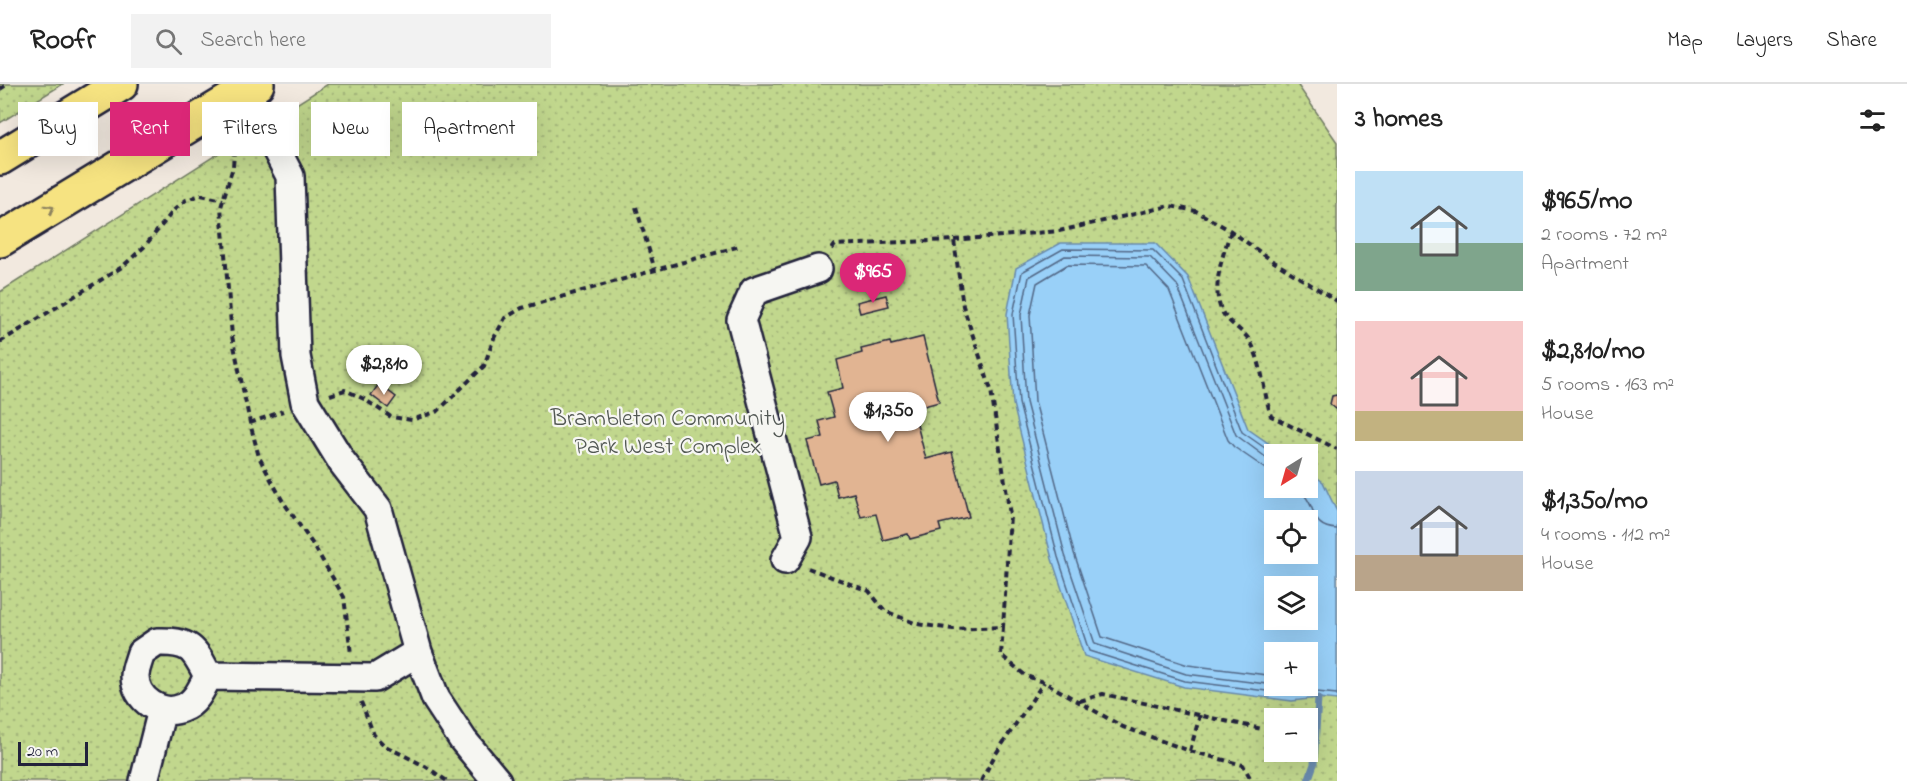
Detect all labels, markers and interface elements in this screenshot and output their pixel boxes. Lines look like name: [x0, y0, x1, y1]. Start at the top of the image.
search box: [131, 14, 551, 68]
text: Roofr: [30, 21, 95, 62]
icon: search: [152, 25, 185, 58]
text: Search here: [200, 25, 306, 57]
text: Map: [1667, 26, 1703, 56]
text: Layers: [1736, 26, 1793, 56]
text: Share: [1826, 26, 1877, 56]
text: 3 homes: [1355, 101, 1443, 139]
chip: Buy: [18, 102, 98, 156]
chip: Rent: [110, 102, 190, 156]
chip: Filters: [202, 102, 299, 156]
chip: New: [311, 102, 390, 156]
chip: Apartment: [402, 102, 537, 156]
icon: filters: [1856, 104, 1889, 137]
text: $965/mo: [1541, 183, 1633, 221]
icon: home: [1403, 195, 1475, 267]
one-way arrow: [44, 205, 54, 217]
text: 2 rooms · 72 m²: [1541, 221, 1668, 250]
text: Apartment: [1541, 250, 1629, 279]
pin: $965: [837, 253, 909, 304]
text: $965: [854, 258, 892, 287]
text: $2,810/mo: [1541, 333, 1645, 371]
pin: $2,810: [335, 345, 433, 396]
icon: home: [1403, 345, 1475, 417]
text: $2,810: [360, 350, 408, 379]
text: 5 rooms · 163 m²: [1541, 371, 1674, 400]
pin: $1,350: [839, 392, 937, 443]
text: $1,350: [863, 397, 913, 426]
text: House: [1541, 400, 1594, 429]
park label: Brambleton Community Park West Complex: [550, 402, 785, 465]
north arrow: [1264, 444, 1318, 498]
map controls: [1264, 444, 1318, 762]
text: $1,350/mo: [1541, 483, 1648, 521]
icon: home: [1403, 495, 1475, 567]
button: locate: [1264, 510, 1318, 564]
text: 4 rooms · 112 m²: [1541, 521, 1670, 550]
text: House: [1541, 550, 1594, 579]
button: layers: [1264, 576, 1318, 630]
button: +: [1264, 642, 1318, 696]
button: −: [1264, 708, 1318, 762]
scale bar: [18, 739, 88, 766]
text: 20 m: [27, 740, 58, 764]

